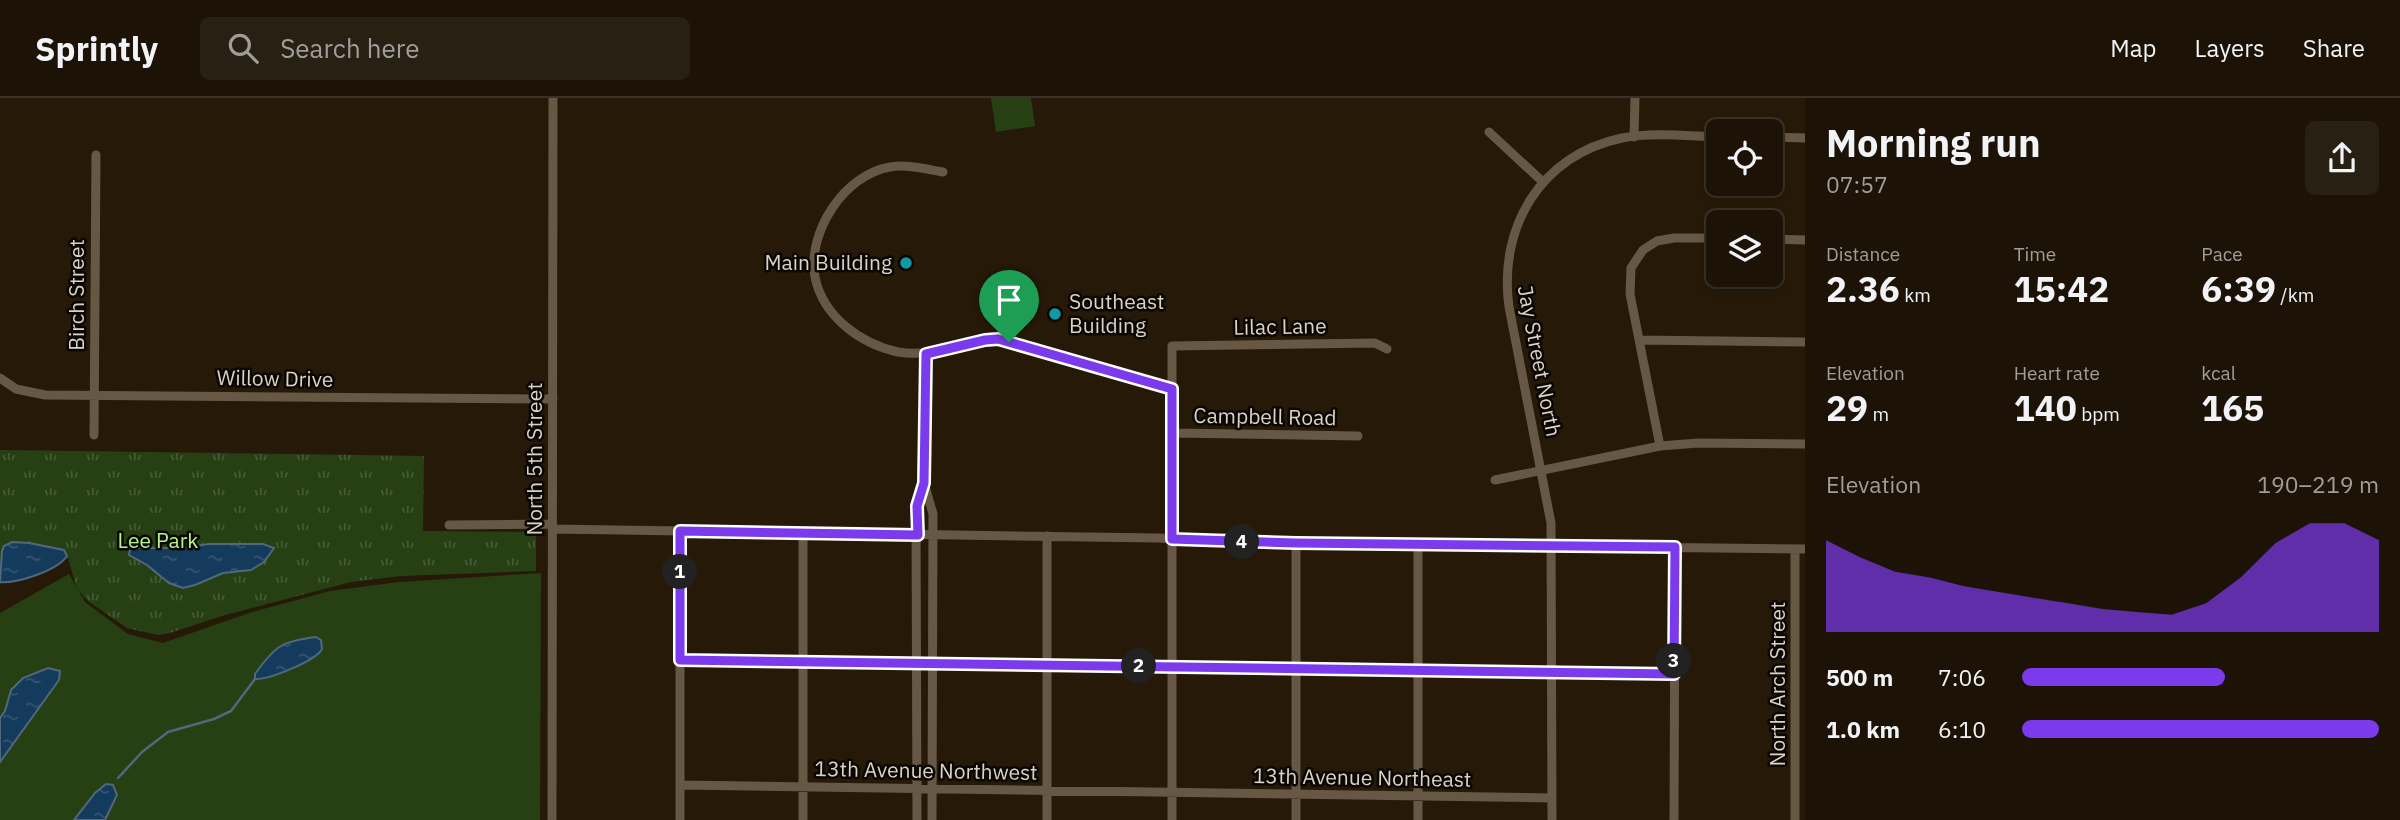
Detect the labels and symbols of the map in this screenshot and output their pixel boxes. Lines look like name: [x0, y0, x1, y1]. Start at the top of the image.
street label: Birch Street: [62, 239, 90, 351]
place label: Main Building: [765, 248, 892, 276]
marker: Main Building: [898, 255, 914, 271]
pin: [979, 270, 1039, 342]
street label: Jay Street North: [1512, 283, 1568, 439]
place label: Southeast Building: [1069, 287, 1164, 339]
marker: Southeast Building: [1047, 306, 1063, 322]
street label: Lilac Lane: [1233, 311, 1327, 341]
street label: Willow Drive: [216, 363, 334, 393]
street label: North 5th Street: [520, 382, 548, 536]
street label: Campbell Road: [1193, 401, 1337, 431]
pin: 4: [1224, 524, 1260, 560]
park label: Lee Park: [118, 526, 198, 554]
pin: 1: [662, 554, 698, 589]
street label: North Arch Street: [1763, 602, 1791, 766]
pin: 3: [1656, 644, 1692, 678]
pin: 2: [1122, 648, 1156, 684]
street label: 13th Avenue Northwest: [814, 754, 1038, 786]
street label: 13th Avenue Northeast: [1253, 761, 1471, 793]

